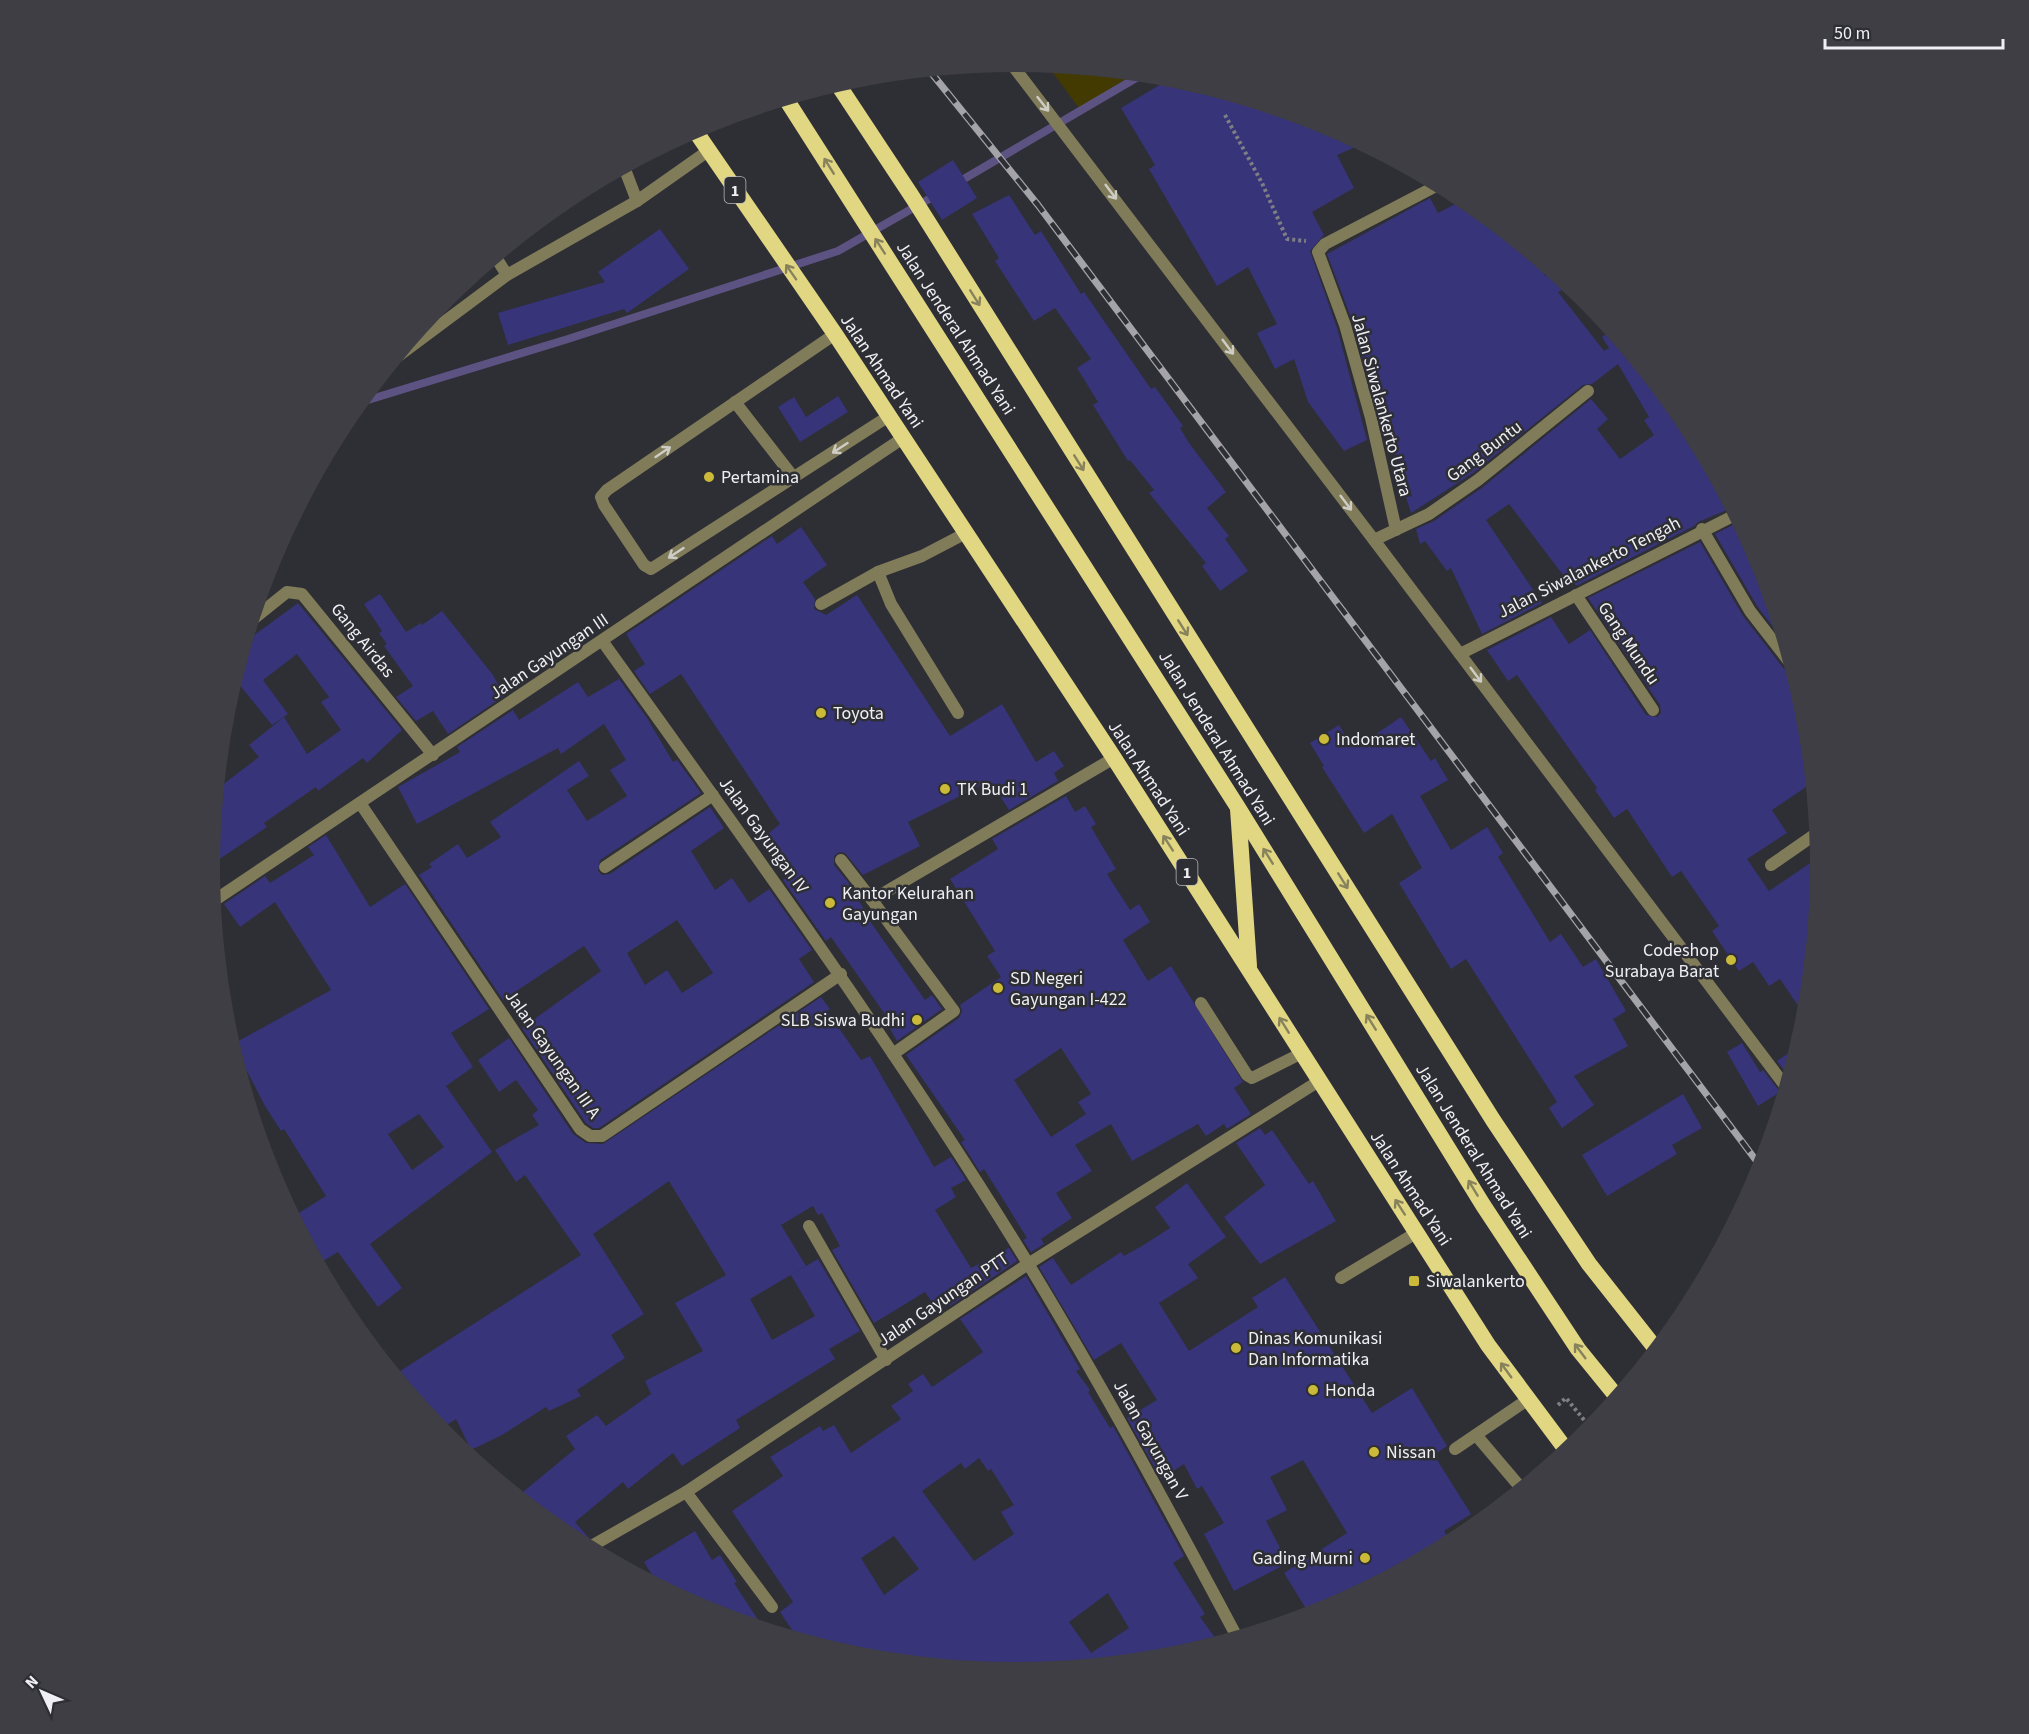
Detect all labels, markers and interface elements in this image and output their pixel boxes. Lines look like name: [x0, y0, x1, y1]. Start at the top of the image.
scale bar: [1825, 12, 2004, 50]
text: 50 m: [1834, 21, 1870, 46]
one-way arrow: [1036, 95, 1049, 111]
one-way arrow: [823, 158, 835, 175]
road number: 1: [724, 177, 746, 203]
one-way arrow: [1104, 183, 1117, 199]
street label: Jalan Jenderal Ahmad Yani: [890, 237, 1021, 420]
one-way arrow: [874, 238, 886, 255]
one-way arrow: [785, 264, 797, 280]
one-way arrow: [969, 289, 981, 306]
street label: Jalan Ahmad Yani: [834, 309, 929, 433]
street label: Jalan Siwalankerto Utara: [1345, 311, 1418, 499]
one-way arrow: [1222, 339, 1235, 355]
street label: Gang Buntu: [1441, 415, 1527, 488]
one-way arrow: [832, 442, 849, 454]
one-way arrow: [654, 446, 670, 458]
one-way arrow: [1073, 454, 1085, 471]
place label: Pertamina: [721, 465, 799, 490]
marker: Pertamina: [702, 470, 716, 484]
one-way arrow: [1340, 494, 1353, 510]
street label: Jalan Siwalankerto Tengah: [1494, 510, 1685, 624]
one-way arrow: [668, 547, 684, 559]
street label: Gang Mundu: [1592, 597, 1666, 690]
street label: Gang Airdas: [325, 598, 401, 683]
street label: Jalan Gayungan III: [485, 607, 614, 706]
one-way arrow: [1176, 619, 1189, 636]
street label: Jalan Jenderal Ahmad Yani: [1152, 646, 1281, 831]
one-way arrow: [1470, 667, 1483, 683]
place label: Toyota: [833, 701, 884, 726]
marker: Toyota: [814, 706, 828, 720]
street label: Jalan Ahmad Yani: [1102, 716, 1195, 841]
place label: Indomaret: [1336, 727, 1415, 752]
marker: Indomaret: [1317, 732, 1331, 746]
street label: Jalan Gayungan IV: [713, 772, 815, 899]
place label: TK Budi 1: [957, 777, 1028, 802]
marker: TK Budi 1: [938, 782, 952, 796]
one-way arrow: [1162, 835, 1174, 852]
one-way arrow: [1262, 848, 1274, 865]
road number: 1: [1176, 859, 1198, 885]
one-way arrow: [1337, 872, 1349, 889]
place label: Kantor Kelurahan Gayungan: [842, 881, 974, 927]
marker: Kantor Kelurahan Gayungan: [823, 896, 837, 910]
place label: Codeshop Surabaya Barat: [1605, 938, 1719, 984]
marker: Codeshop Surabaya Barat: [1724, 953, 1738, 967]
place label: SD Negeri Gayungan I-422: [1010, 966, 1127, 1012]
marker: SD Negeri Gayungan I-422: [991, 981, 1005, 995]
street label: Jalan Gayungan III A: [499, 985, 607, 1124]
place label: SLB Siswa Budhi: [781, 1008, 905, 1033]
marker: SLB Siswa Budhi: [910, 1013, 924, 1027]
one-way arrow: [1365, 1014, 1377, 1031]
one-way arrow: [1278, 1017, 1290, 1034]
street label: Jalan Jenderal Ahmad Yani: [1409, 1059, 1538, 1244]
street label: Jalan Ahmad Yani: [1364, 1126, 1457, 1251]
one-way arrow: [1466, 1180, 1478, 1197]
one-way arrow: [1393, 1199, 1405, 1216]
street label: Jalan Gayungan PTT: [873, 1246, 1014, 1353]
place label: Siwalankerto: [1426, 1269, 1525, 1294]
marker: Siwalankerto: [1407, 1274, 1421, 1288]
place label: Dinas Komunikasi Dan Informatika: [1248, 1326, 1382, 1372]
marker: Dinas Komunikasi Dan Informatika: [1229, 1341, 1243, 1355]
one-way arrow: [1574, 1344, 1586, 1360]
one-way arrow: [1500, 1363, 1513, 1379]
street label: Jalan Gayungan V: [1107, 1376, 1194, 1505]
place label: Honda: [1325, 1378, 1375, 1403]
marker: Honda: [1306, 1383, 1320, 1397]
place label: Nissan: [1386, 1440, 1436, 1465]
marker: Nissan: [1367, 1445, 1381, 1459]
place label: Gading Murni: [1252, 1546, 1353, 1571]
marker: Gading Murni: [1358, 1551, 1372, 1565]
north arrow: [12, 1662, 72, 1722]
text: N: [20, 1671, 44, 1694]

